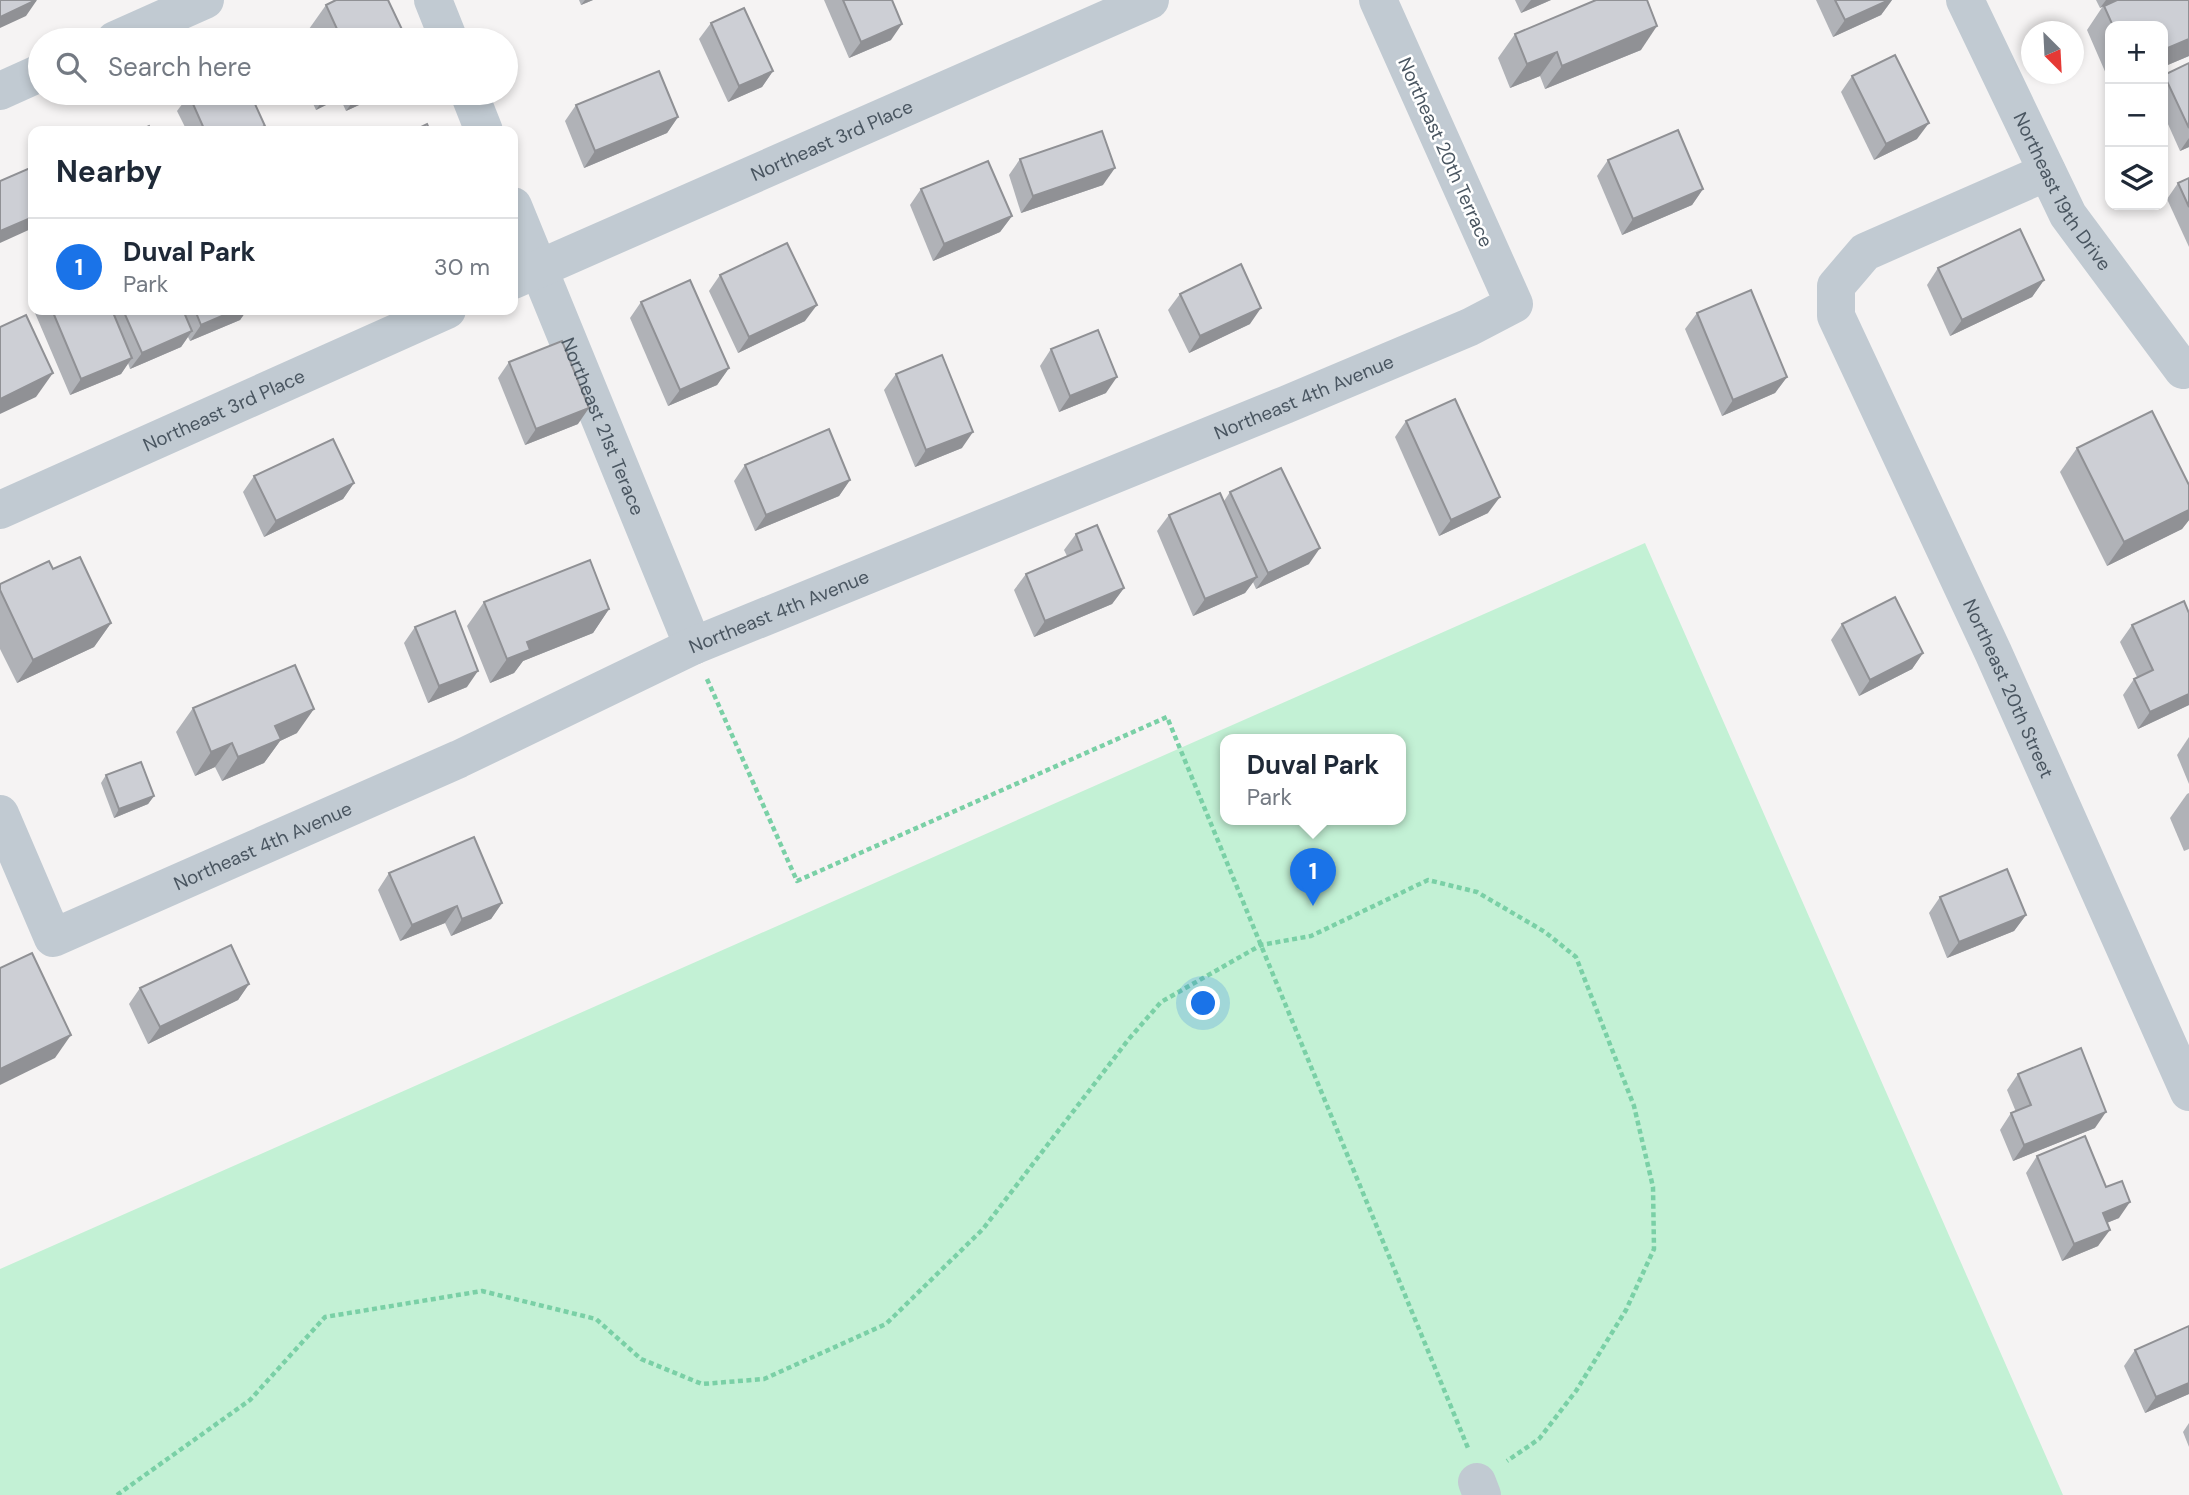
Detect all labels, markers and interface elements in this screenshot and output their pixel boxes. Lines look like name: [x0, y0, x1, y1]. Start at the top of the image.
north arrow: [2021, 21, 2084, 84]
map controls: [2105, 21, 2168, 210]
button: +: [2105, 21, 2168, 84]
search box: [28, 28, 518, 105]
icon: search: [52, 48, 90, 86]
text: Search here: [108, 50, 251, 84]
street label: Northeast 20th Terrace: [1392, 53, 1499, 251]
button: −: [2105, 84, 2168, 147]
street label: Northeast 3rd Place: [747, 94, 917, 187]
street label: Northeast 19th Drive: [2008, 108, 2117, 276]
button: layers: [2105, 147, 2168, 210]
text: Nearby: [56, 152, 162, 191]
text: Duval Park: [123, 235, 256, 269]
text: 1: [75, 252, 83, 282]
text: 30 m: [434, 252, 490, 282]
text: Park: [123, 269, 168, 299]
street label: Northeast 21st Terace: [555, 334, 650, 519]
street label: Northeast 4th Avenue: [1210, 349, 1397, 446]
street label: Northeast 3rd Place: [139, 363, 309, 458]
street label: Northeast 4th Avenue: [685, 564, 873, 659]
street label: Northeast 20th Street: [1957, 595, 2060, 782]
popup: [1220, 734, 1406, 825]
text: Duval Park: [1247, 748, 1379, 782]
text: Park: [1247, 782, 1292, 812]
street label: Northeast 4th Avenue: [170, 796, 356, 896]
pin: 1: [1290, 848, 1336, 906]
your location: [1186, 986, 1220, 1020]

